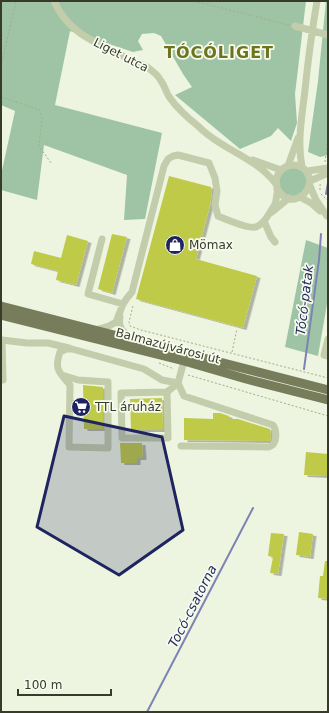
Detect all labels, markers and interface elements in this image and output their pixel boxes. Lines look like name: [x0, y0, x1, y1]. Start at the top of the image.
street label: Liget utca: [91, 35, 151, 75]
district label: TÓCÓLIGET: [164, 43, 274, 62]
shop icon: Mömax: [164, 234, 186, 256]
place label: Mömax: [189, 238, 233, 252]
water label: Tócó-patak: [293, 263, 316, 336]
street label: Balmazújvárosi út: [114, 325, 222, 367]
supermarket icon: TTL áruház: [70, 396, 92, 418]
place label: TTL áruház: [94, 400, 161, 414]
water label: Tocó-csatorna: [165, 562, 220, 650]
scale bar: [18, 671, 111, 697]
text: 100 m: [24, 678, 62, 692]

